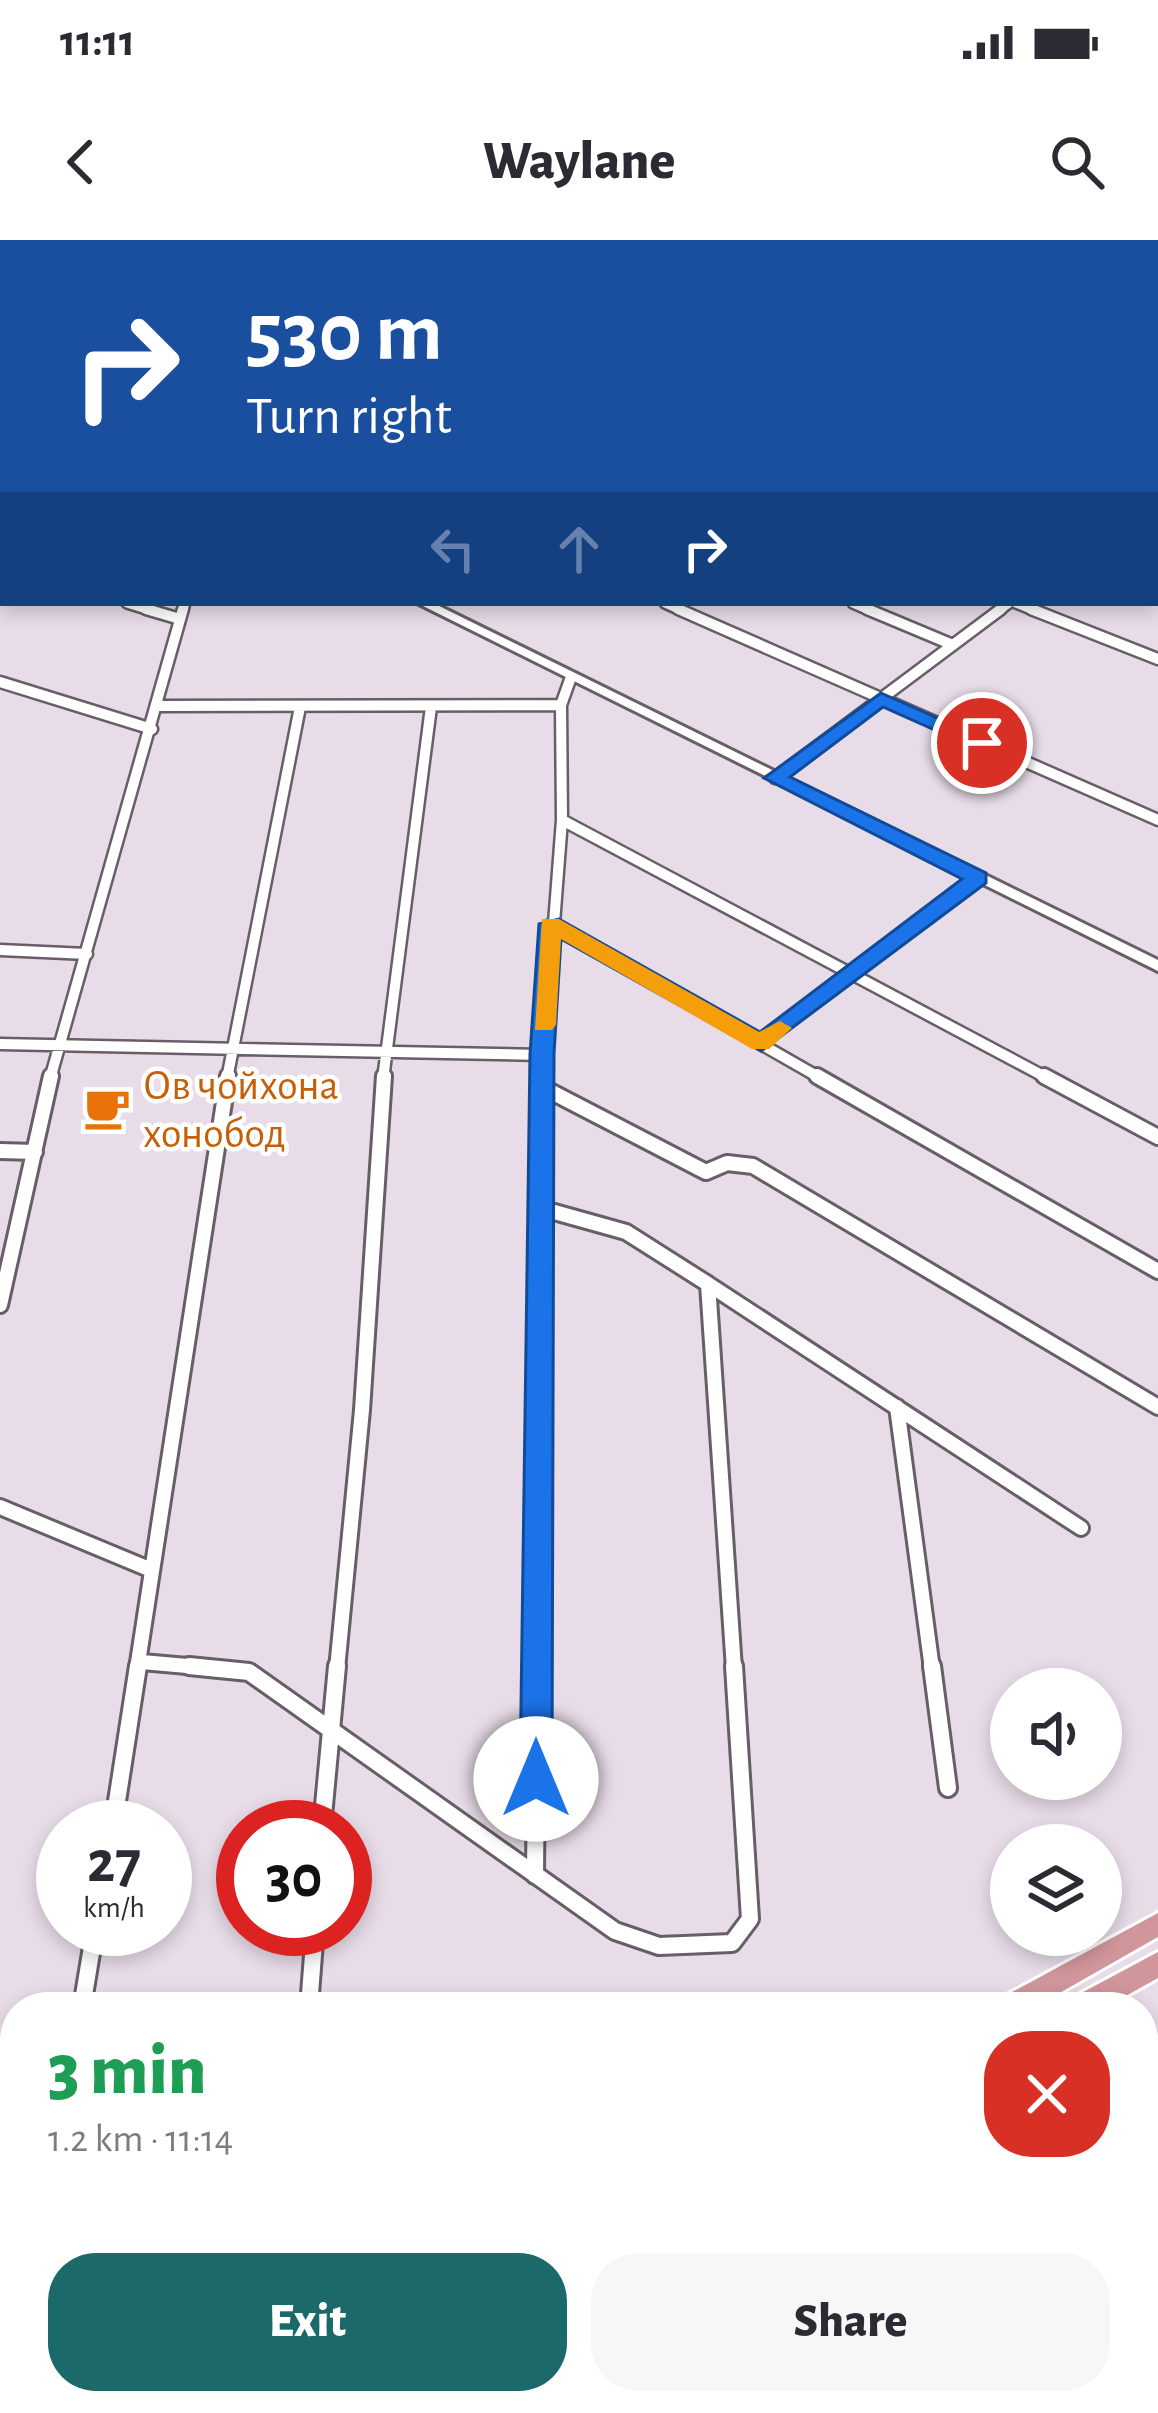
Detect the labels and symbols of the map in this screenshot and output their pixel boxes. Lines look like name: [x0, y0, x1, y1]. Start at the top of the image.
pin: [931, 692, 1033, 794]
place label: Ов чойхона хонобод: [143, 1065, 339, 1155]
cafe icon: Ов чойхона хонобод: [82, 1083, 132, 1133]
position arrow: [473, 1716, 599, 1842]
speed limit sign: 30: [216, 1800, 372, 1956]

